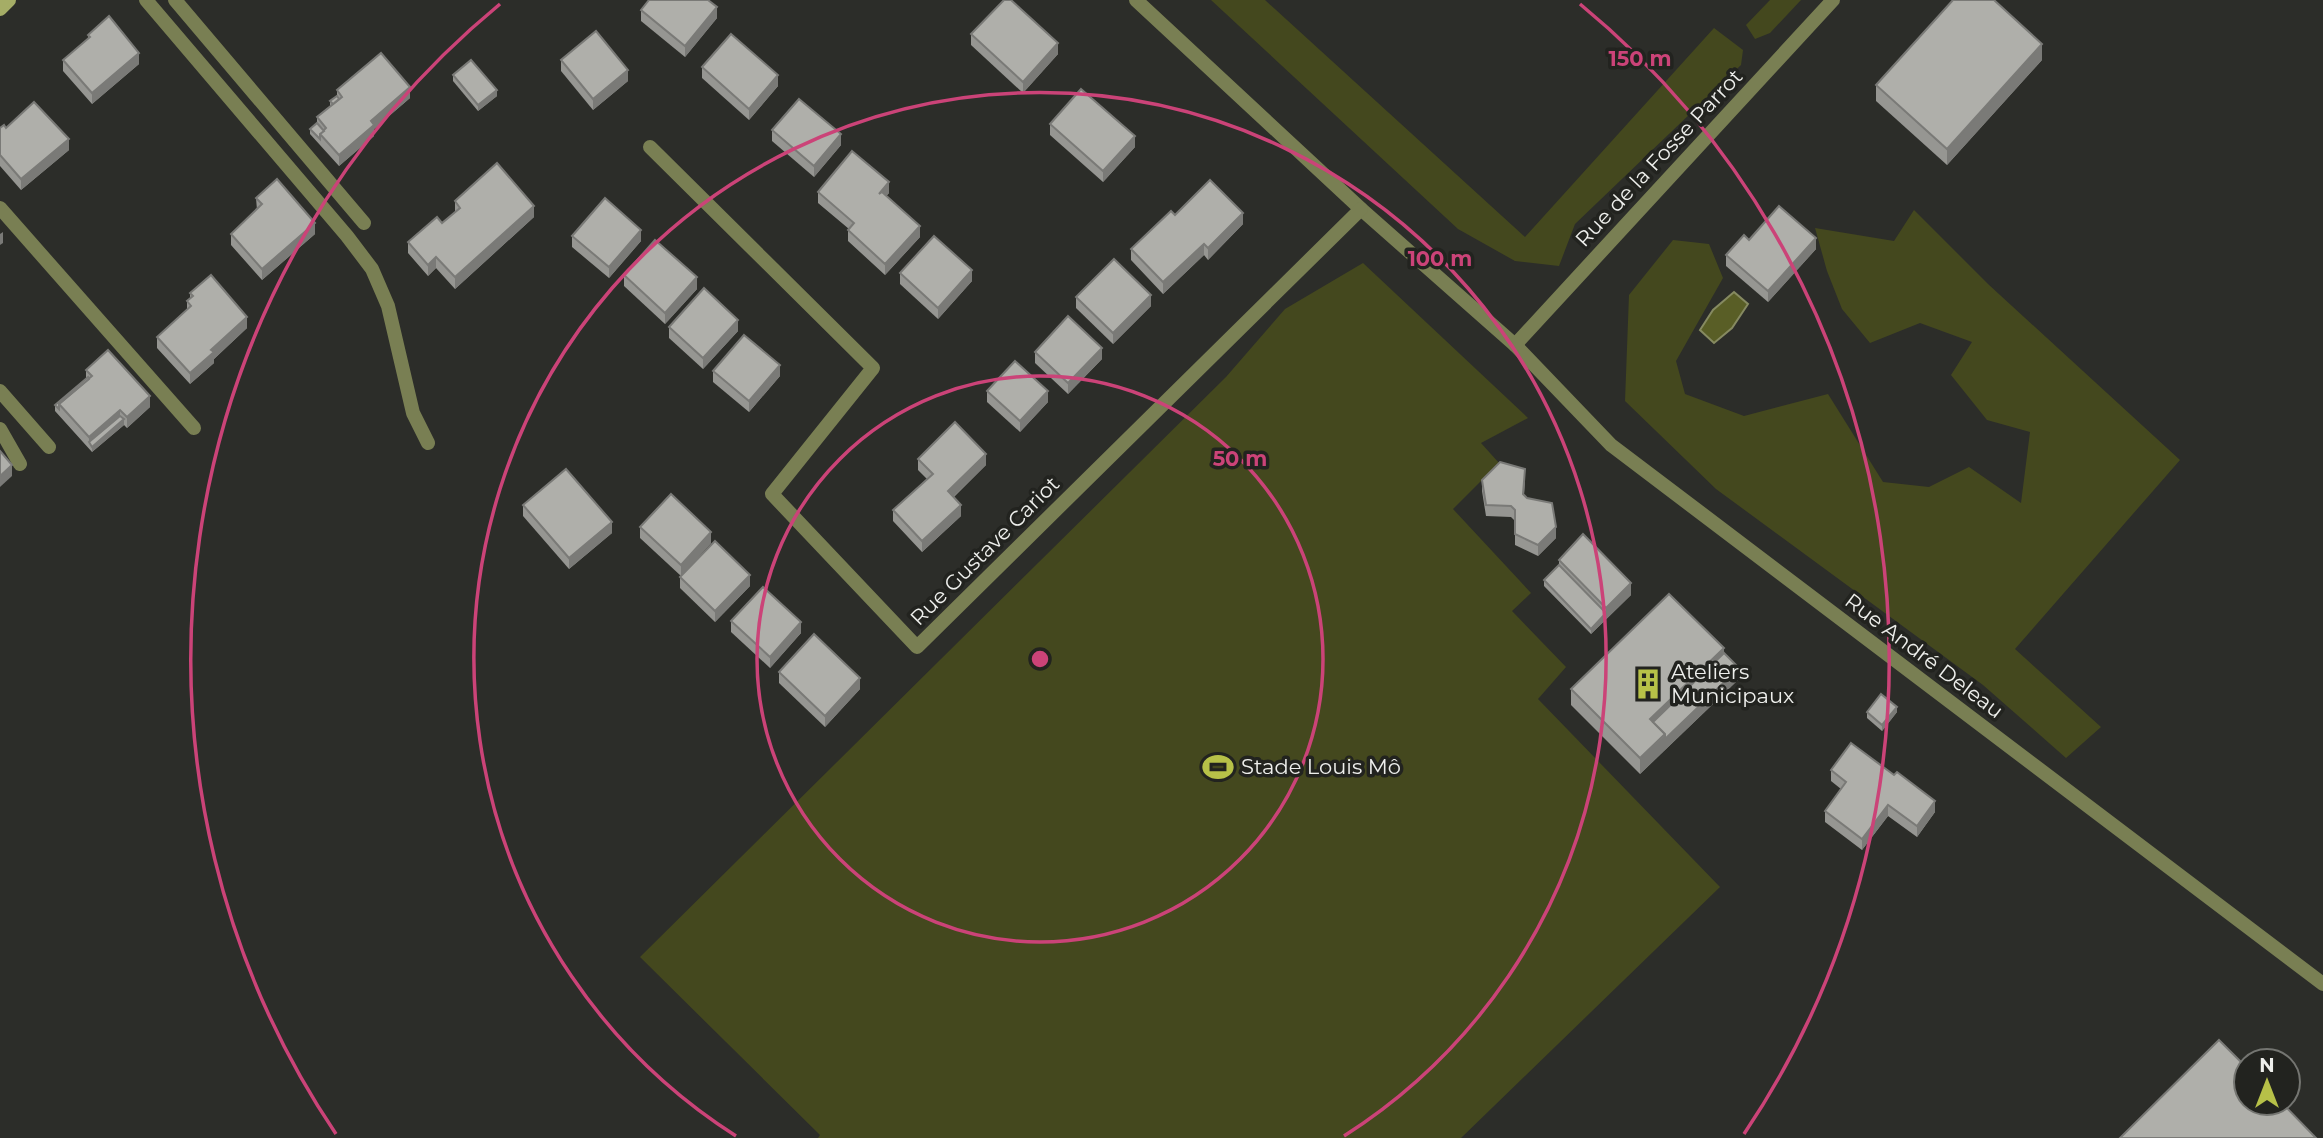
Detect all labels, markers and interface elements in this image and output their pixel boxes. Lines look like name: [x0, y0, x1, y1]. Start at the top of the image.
text: 150 m: [1609, 46, 1671, 71]
street label: Rue de la Fosse Parrot: [1570, 64, 1747, 252]
text: 100 m: [1408, 246, 1472, 271]
text: 50 m: [1213, 446, 1267, 471]
street label: Rue Gustave Cariot: [905, 471, 1064, 630]
street label: Rue André Deleau: [1840, 588, 2008, 723]
centre of rings: [1028, 647, 1052, 671]
place label: Ateliers Municipaux: [1671, 659, 1794, 708]
building icon: Ateliers Municipaux: [1631, 667, 1665, 701]
sports icon: Stade Louis Mô: [1201, 750, 1235, 784]
place label: Stade Louis Mô: [1241, 754, 1401, 779]
north arrow: [2232, 1047, 2302, 1117]
text: N: [2259, 1054, 2275, 1077]

